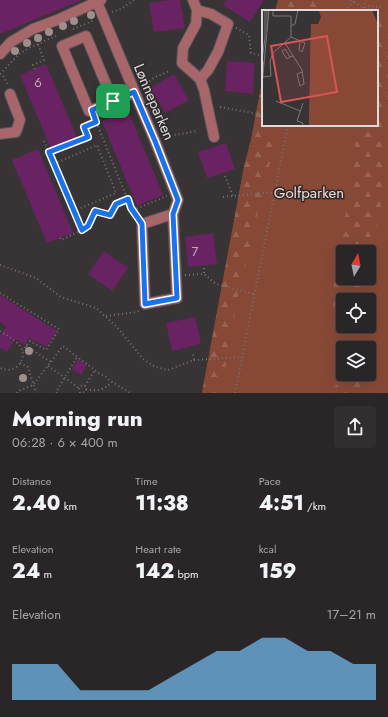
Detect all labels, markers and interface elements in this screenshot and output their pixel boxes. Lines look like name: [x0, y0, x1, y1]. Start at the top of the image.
inset map: [262, 10, 378, 126]
street label: Lønneparken: [128, 60, 180, 144]
house number: 6: [34, 73, 42, 92]
pin: [96, 84, 130, 118]
icon: arrive: [102, 90, 124, 112]
park label: Golfparken: [274, 182, 344, 204]
house number: 7: [192, 242, 199, 261]
north arrow: [336, 245, 376, 285]
map controls: [336, 245, 376, 381]
button: locate: [336, 293, 376, 333]
button: layers: [336, 341, 376, 381]
text: Morning run: [12, 402, 143, 434]
button: share: [334, 406, 376, 448]
text: 06:28 · 6 × 400 m: [12, 433, 118, 452]
text: Distance: [12, 473, 51, 489]
text: Time: [135, 473, 158, 489]
text: Pace: [259, 473, 281, 489]
text: 2.40: [12, 489, 60, 518]
text: 11:38: [135, 489, 189, 518]
text: 4:51: [259, 489, 304, 518]
text: km: [60, 498, 77, 514]
text: /km: [304, 498, 326, 514]
text: Elevation: [12, 541, 54, 557]
text: Heart rate: [135, 541, 181, 557]
text: kcal: [259, 541, 276, 557]
text: 24: [12, 557, 40, 586]
text: 142: [135, 557, 174, 586]
text: 159: [259, 557, 297, 586]
text: m: [40, 566, 52, 582]
text: bpm: [174, 566, 199, 582]
text: Elevation: [12, 605, 61, 624]
text: 17–21 m: [326, 605, 376, 624]

